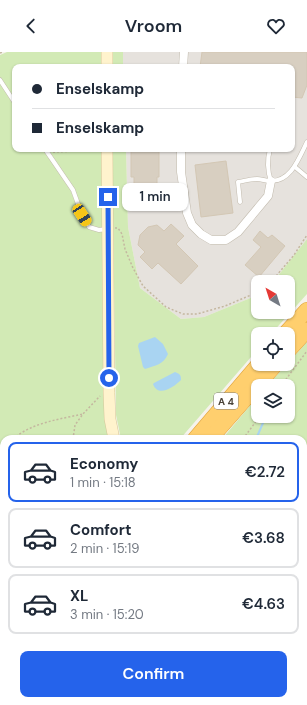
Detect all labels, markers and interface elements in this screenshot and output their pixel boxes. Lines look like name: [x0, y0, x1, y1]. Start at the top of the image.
text: Vroom: [125, 14, 182, 38]
icon: back: [20, 15, 42, 37]
icon: heart: [265, 15, 287, 37]
text: Enselskamp: [56, 79, 144, 99]
text: Enselskamp: [56, 118, 144, 138]
callout: 1 min: [122, 183, 188, 211]
route end: [99, 188, 117, 206]
text: 1 min: [139, 188, 171, 205]
car: [70, 202, 94, 228]
north arrow: [251, 275, 295, 319]
map controls: [251, 275, 295, 423]
button: locate: [251, 327, 295, 371]
route start: [100, 369, 118, 387]
button: layers: [251, 379, 295, 423]
road number: A 4: [214, 393, 238, 409]
icon: car: [22, 454, 58, 490]
text: Economy: [70, 454, 138, 474]
text: €2.72: [245, 462, 285, 482]
text: 1 min · 15:18: [70, 474, 136, 491]
icon: car: [22, 520, 58, 556]
text: Comfort: [70, 520, 131, 540]
text: €3.68: [242, 528, 285, 548]
text: 2 min · 15:19: [70, 540, 139, 557]
icon: car: [22, 586, 58, 622]
text: XL: [70, 586, 88, 606]
text: €4.63: [242, 594, 285, 614]
text: 3 min · 15:20: [70, 606, 144, 623]
button: Confirm: [20, 651, 287, 697]

